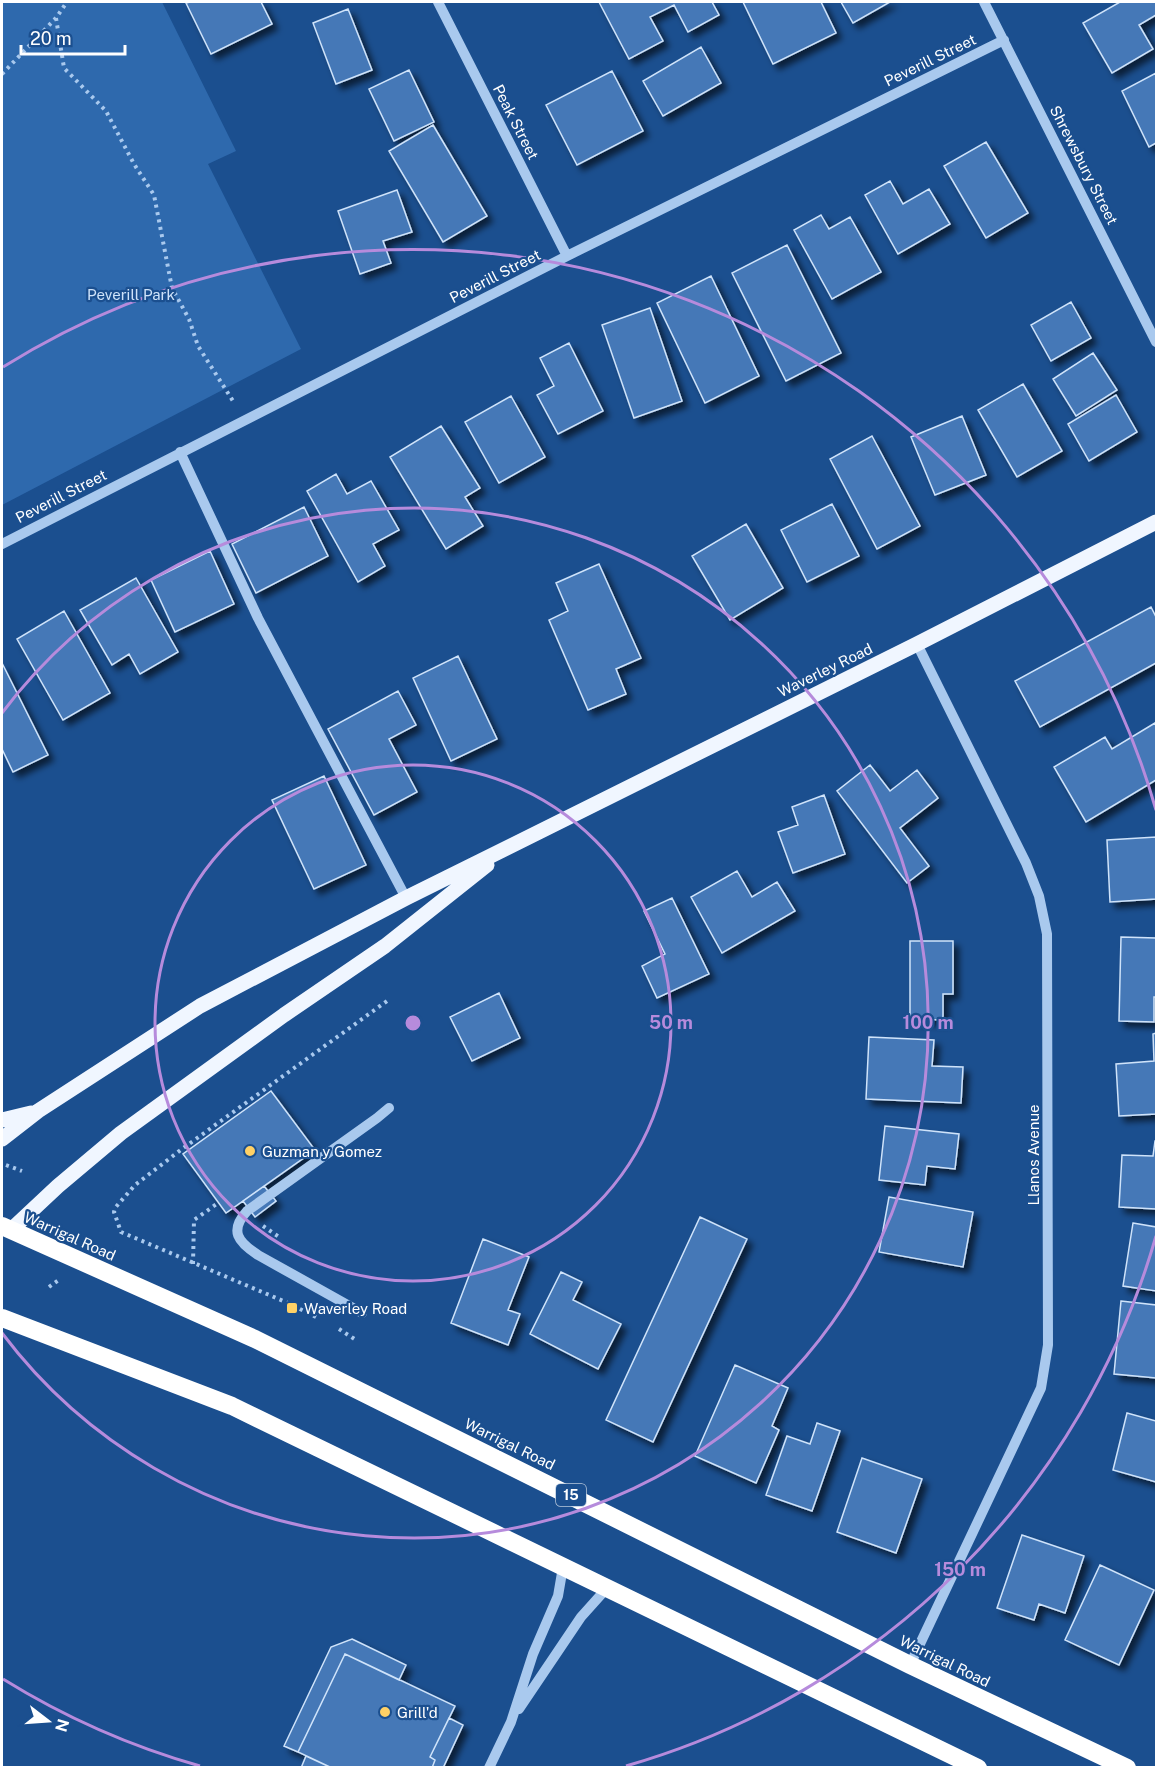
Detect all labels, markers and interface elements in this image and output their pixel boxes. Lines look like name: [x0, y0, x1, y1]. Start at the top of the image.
scale bar: [21, 18, 124, 56]
text: 20 m: [30, 28, 72, 49]
street label: Peverill Street: [881, 30, 979, 89]
street label: Peak Street: [490, 82, 542, 163]
street label: Shrewsbury Street: [1047, 103, 1121, 227]
street label: Peverill Street: [447, 246, 543, 306]
park label: Peverill Park: [87, 286, 175, 303]
street label: Peverill Street: [13, 466, 109, 526]
street label: Waverley Road: [775, 640, 875, 700]
text: 50 m: [649, 1012, 693, 1033]
text: 100 m: [902, 1012, 954, 1033]
centre of rings: [403, 1013, 423, 1033]
street label: Llanos Avenue: [1025, 1104, 1042, 1206]
place label: Guzman y Gomez: [262, 1143, 382, 1160]
marker: Guzman y Gomez: [243, 1144, 257, 1158]
street label: Warrigal Road: [22, 1208, 118, 1264]
place label: Waverley Road: [304, 1300, 407, 1317]
marker: Waverley Road: [285, 1301, 299, 1315]
street label: Warrigal Road: [462, 1415, 558, 1473]
road number: 15: [556, 1484, 586, 1506]
text: 150 m: [934, 1559, 986, 1580]
street label: Warrigal Road: [897, 1632, 993, 1690]
north arrow: [18, 1691, 78, 1751]
place label: Grill'd: [397, 1704, 438, 1721]
marker: Grill'd: [378, 1705, 392, 1719]
text: N: [51, 1716, 73, 1734]

